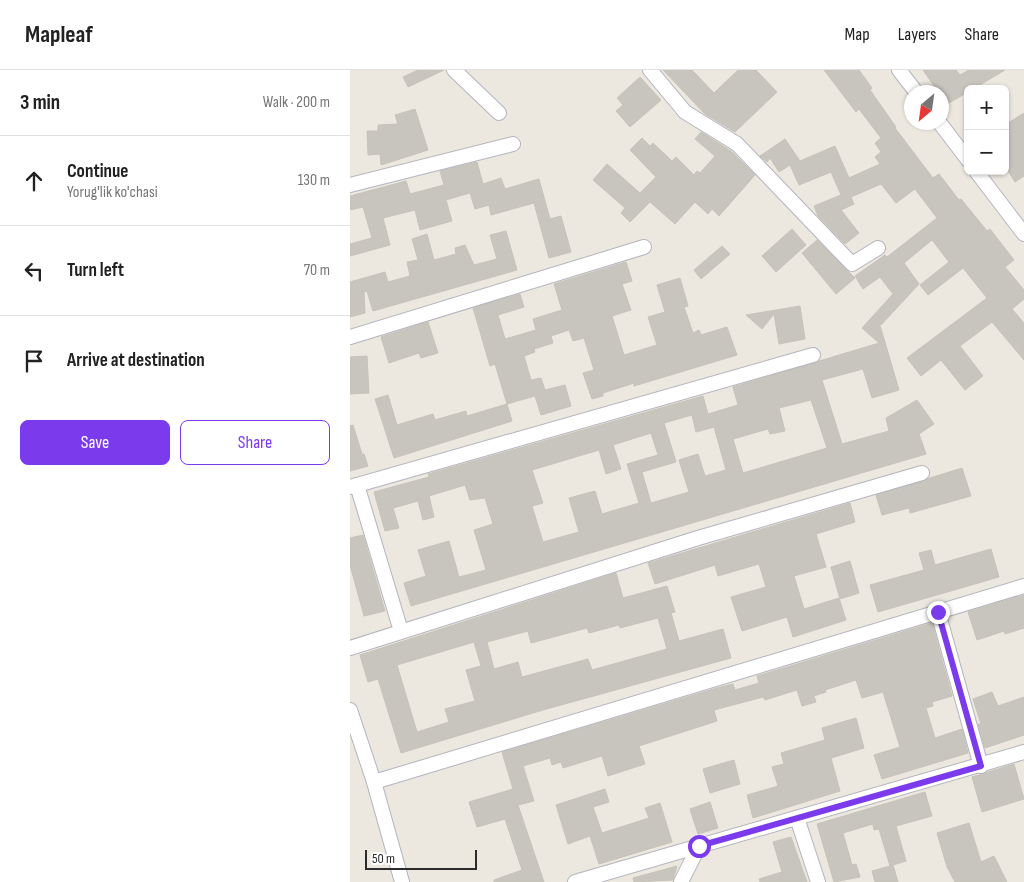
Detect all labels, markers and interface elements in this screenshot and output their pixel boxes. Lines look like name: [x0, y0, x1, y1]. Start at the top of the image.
text: Mapleaf: [25, 20, 93, 49]
text: Map: [845, 24, 870, 45]
text: Layers: [898, 24, 937, 45]
text: Share: [965, 24, 999, 45]
north arrow: [904, 85, 949, 130]
map controls: [964, 85, 1009, 175]
button: +: [964, 85, 1009, 130]
text: 3 min: [20, 90, 60, 115]
text: Walk · 200 m: [263, 93, 330, 112]
button: −: [964, 130, 1009, 175]
text: Continue: [67, 160, 128, 183]
icon: ahead: [20, 167, 48, 195]
text: 130 m: [298, 171, 330, 190]
text: Yorug'lik ko'chasi: [67, 183, 158, 202]
icon: left: [20, 257, 48, 285]
text: Turn left: [67, 259, 124, 282]
text: 70 m: [304, 261, 330, 280]
icon: arrive: [20, 347, 48, 375]
text: Arrive at destination: [67, 349, 205, 372]
button: Save: [20, 420, 170, 465]
button: Share: [180, 420, 330, 465]
route end: [927, 601, 950, 624]
route start: [688, 835, 711, 858]
scale bar: [365, 847, 478, 870]
text: 50 m: [372, 850, 395, 867]

